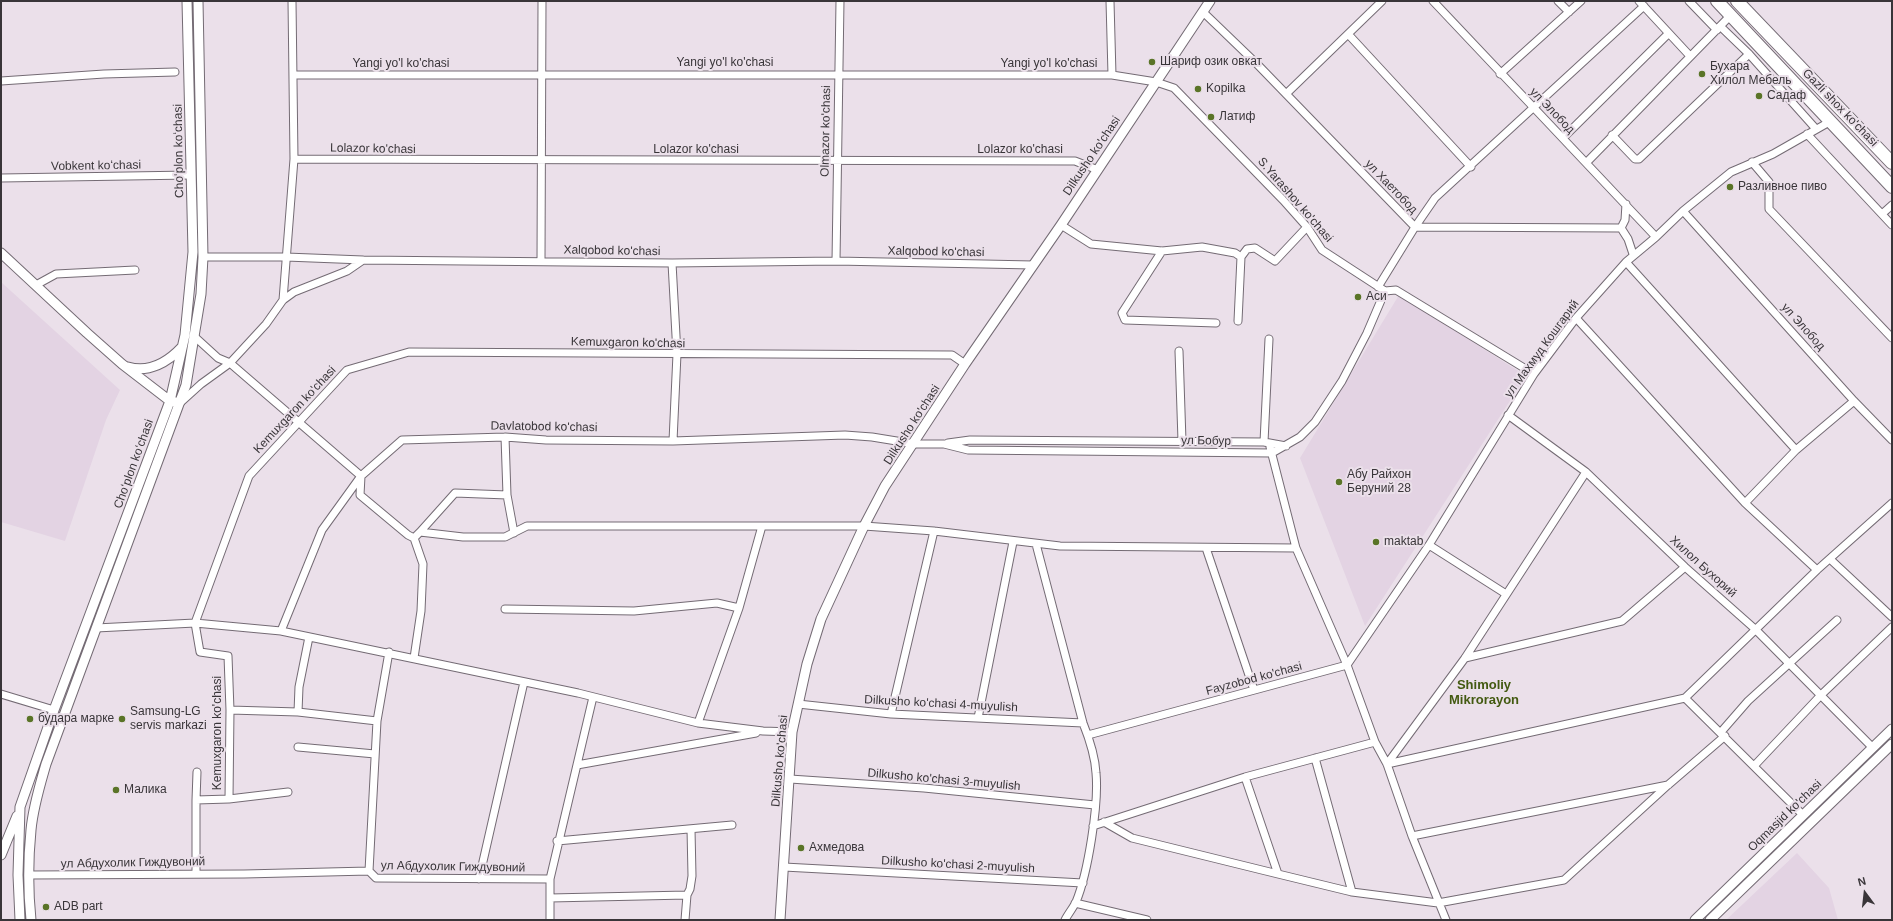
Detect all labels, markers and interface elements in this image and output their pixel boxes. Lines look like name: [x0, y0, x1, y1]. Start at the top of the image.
place label: Шариф озик овкат: [1160, 55, 1262, 69]
street label: Yangi yo'l ko'chasi: [676, 56, 774, 70]
street label: Yangi yo'l ko'chasi: [352, 57, 450, 71]
street label: Yangi yo'l ko'chasi: [1000, 57, 1098, 71]
marker: Шариф озик овкат: [1147, 57, 1157, 67]
place label: Бухара Хилол Мебель: [1710, 60, 1792, 88]
street label: Gazli shox ko'chasi: [1799, 66, 1881, 150]
marker: Бухара Хилол Мебель: [1697, 69, 1707, 79]
place label: Kopilka: [1206, 82, 1245, 96]
marker: Kopilka: [1193, 84, 1203, 94]
street label: Olmazor ko'chasi: [818, 85, 834, 177]
street label: ул Элобод: [1527, 85, 1577, 137]
place label: Садаф: [1767, 89, 1806, 103]
marker: Садаф: [1754, 91, 1764, 101]
street label: Choʻplon koʻchasi: [171, 104, 187, 198]
place label: Латиф: [1219, 110, 1255, 124]
marker: Латиф: [1206, 112, 1216, 122]
street label: Dilkusho ko'chasi: [1060, 114, 1124, 198]
street label: Lolazor ko'chasi: [330, 141, 416, 157]
street label: Lolazor ko'chasi: [653, 143, 739, 157]
street label: Lolazor ko'chasi: [977, 143, 1063, 157]
street label: S.Yarashov ko'chasi: [1254, 155, 1336, 245]
street label: ул Хаетобод: [1362, 157, 1420, 217]
street label: Vobkent koʻchasi: [51, 158, 141, 174]
place label: Разливное пиво: [1738, 180, 1827, 194]
marker: Разливное пиво: [1725, 182, 1735, 192]
street label: Xalqobod ko'chasi: [563, 243, 661, 259]
street label: Xalqobod ko'chasi: [887, 244, 985, 260]
place label: Аси: [1366, 290, 1387, 304]
marker: Аси: [1353, 292, 1363, 302]
street label: ул Махмуд Кошгарий: [1502, 297, 1582, 401]
street label: ул Элобод: [1778, 300, 1828, 354]
street label: Kemuxgaron ko'chasi: [571, 335, 685, 351]
street label: Kemuxgaron ko'chasi: [251, 363, 339, 457]
street label: Dilkusho ko'chasi: [881, 382, 943, 468]
street label: Choʻplon koʻchasi: [111, 417, 157, 511]
street label: Davlatobod ko'chasi: [490, 419, 598, 435]
street label: ул Бобур: [1181, 433, 1231, 449]
place label: Абу Райхон Беруний 28: [1347, 468, 1411, 496]
marker: Абу Райхон Беруний 28: [1334, 477, 1344, 487]
street label: Хилол Бухорий: [1667, 533, 1739, 601]
place label: maktab: [1384, 535, 1423, 549]
marker: maktab: [1371, 537, 1381, 547]
street label: Fayzobod ko'chasi: [1204, 659, 1304, 699]
street label: Kemuxgaron ko'chasi: [211, 676, 225, 790]
district label: Shimoliy Mikrorayon: [1449, 677, 1519, 708]
street label: Dilkusho ko'chasi 4-muyulish: [864, 693, 1018, 715]
place label: Samsung-LG servis markazi: [130, 705, 207, 733]
place label: будара марке: [38, 712, 114, 726]
marker: будара марке: [25, 714, 35, 724]
marker: Samsung-LG servis markazi: [117, 714, 127, 724]
street label: Dilkusho ko'chasi: [769, 714, 791, 808]
street label: Dilkusho ko'chasi 3-muyulish: [867, 766, 1021, 794]
street label: Oqmasjid ko'chasi: [1745, 777, 1825, 855]
place label: Малика: [124, 783, 167, 797]
marker: Малика: [111, 785, 121, 795]
place label: Ахмедова: [809, 841, 864, 855]
marker: Ахмедова: [796, 843, 806, 853]
street label: Dilkusho ko'chasi 2-muyulish: [881, 854, 1035, 876]
street label: ул Абдухолик Гиждувоний: [61, 855, 205, 871]
street label: ул Абдухолик Гиждувоний: [381, 859, 525, 875]
north arrow: [1845, 873, 1885, 913]
text: N: [1856, 875, 1867, 888]
place label: ADB part: [54, 900, 103, 914]
marker: ADB part: [41, 902, 51, 912]

